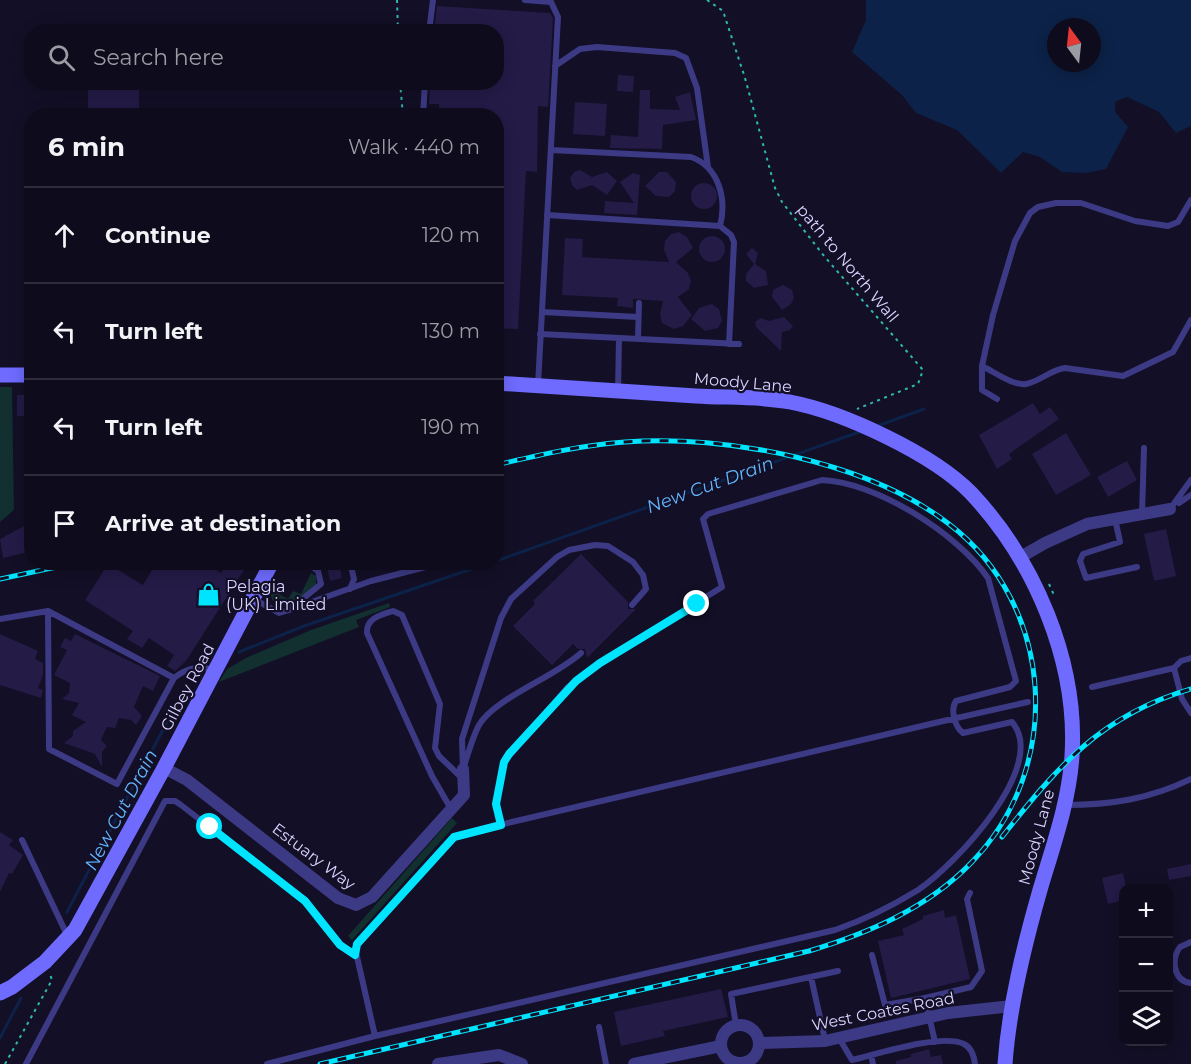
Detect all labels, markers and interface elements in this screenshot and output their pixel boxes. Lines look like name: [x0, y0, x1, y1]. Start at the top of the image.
north arrow: [1047, 18, 1101, 72]
search box: [24, 24, 504, 90]
icon: search: [45, 41, 78, 74]
text: Search here: [93, 44, 224, 71]
text: 6 min: [48, 131, 125, 163]
text: Walk · 440 m: [348, 135, 480, 159]
street label: path to North Wall: [793, 200, 903, 326]
icon: ahead: [48, 219, 81, 252]
text: Continue: [105, 222, 211, 249]
text: 120 m: [422, 223, 480, 247]
icon: left: [48, 315, 81, 348]
text: Turn left: [105, 318, 203, 345]
text: 130 m: [422, 319, 480, 343]
street label: Moody Lane: [693, 369, 793, 396]
icon: left: [48, 411, 81, 444]
text: Turn left: [105, 414, 203, 441]
text: 190 m: [421, 415, 480, 439]
water label: New Cut Drain: [643, 452, 777, 518]
icon: arrive: [48, 507, 81, 540]
text: Arrive at destination: [105, 510, 341, 537]
place label: Pelagia (UK) Limited: [226, 577, 326, 614]
shop icon: Pelagia (UK) Limited: [195, 582, 221, 608]
route end: [683, 590, 709, 616]
street label: Gilbey Road: [156, 640, 218, 734]
water label: New Cut Drain: [80, 746, 162, 874]
street label: Moody Lane: [1015, 787, 1058, 887]
route start: [196, 813, 222, 839]
street label: Estuary Way: [268, 819, 359, 894]
map controls: [1119, 884, 1173, 1046]
button: +: [1119, 884, 1173, 938]
button: −: [1119, 938, 1173, 992]
street label: West Coates Road: [810, 988, 956, 1035]
button: layers: [1119, 992, 1173, 1046]

